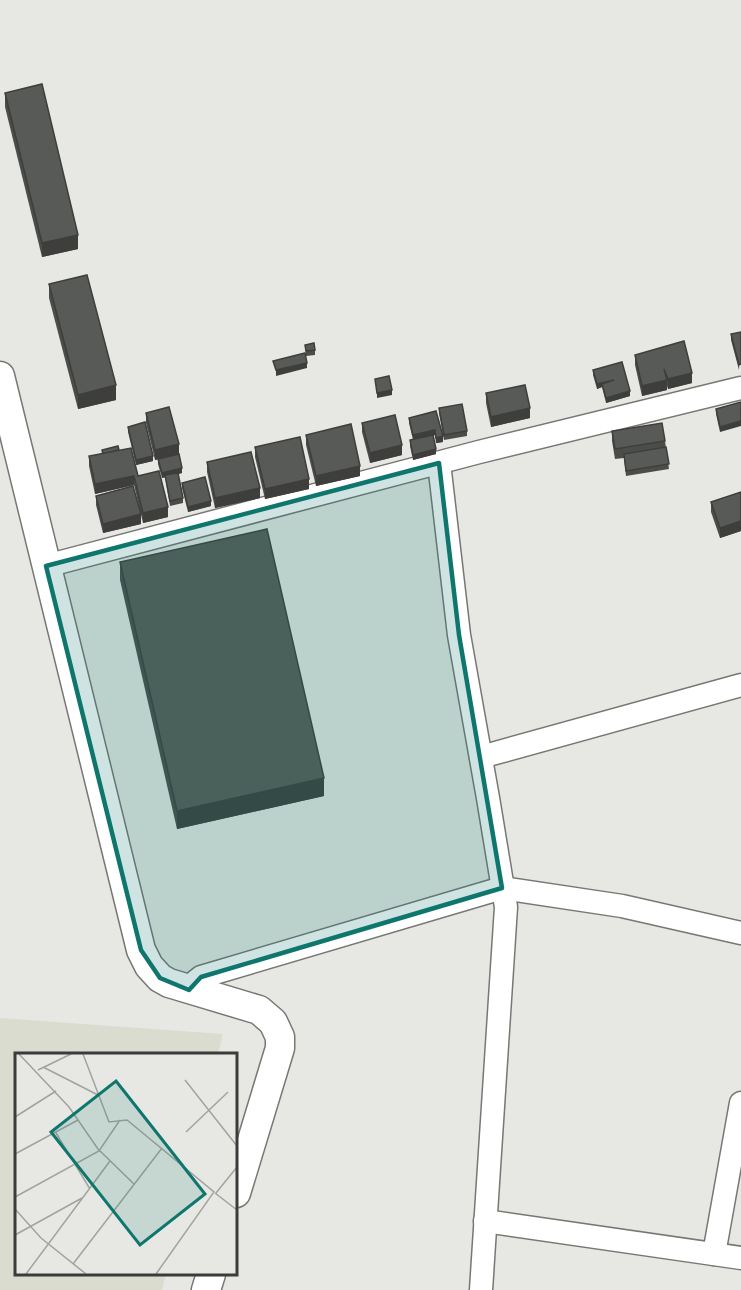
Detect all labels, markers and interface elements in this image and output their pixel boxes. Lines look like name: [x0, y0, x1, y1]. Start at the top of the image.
inset map: [15, 1053, 237, 1275]

